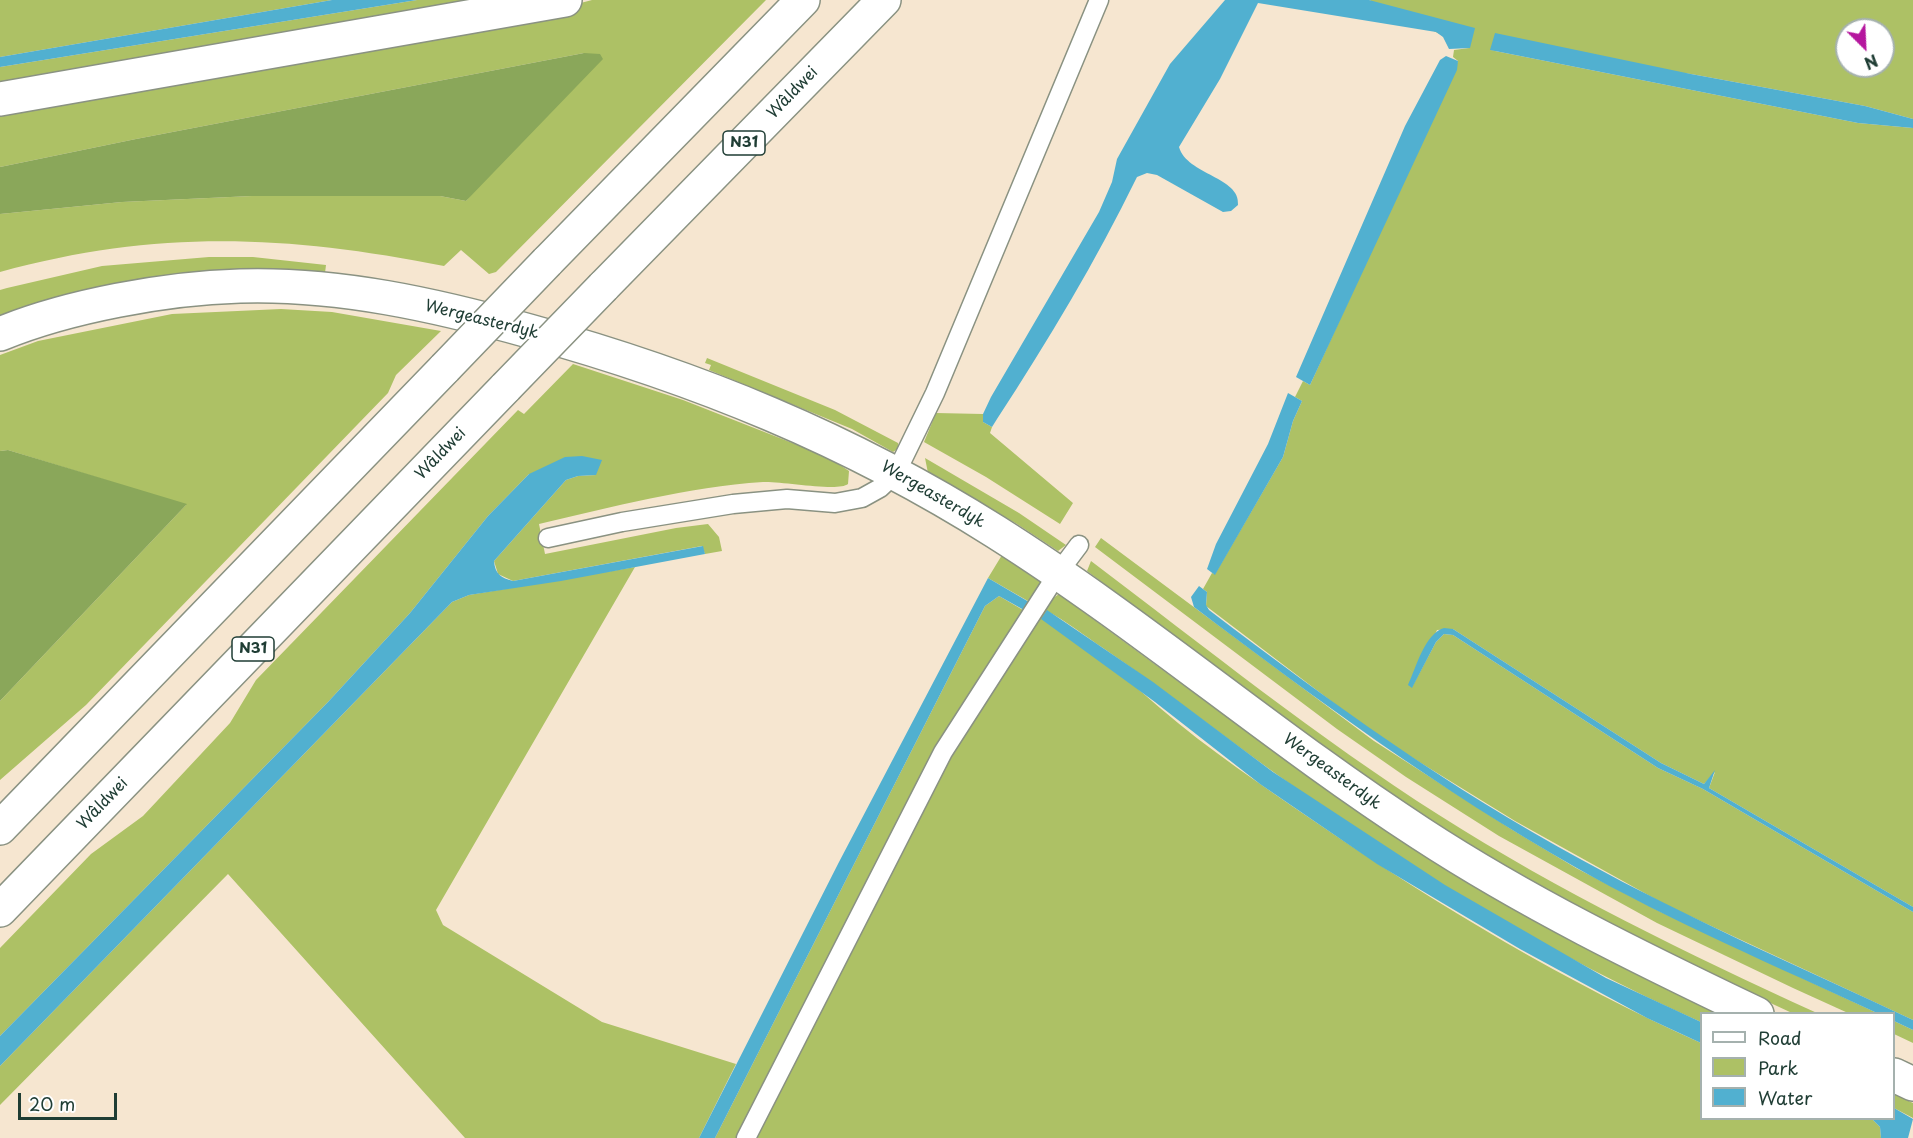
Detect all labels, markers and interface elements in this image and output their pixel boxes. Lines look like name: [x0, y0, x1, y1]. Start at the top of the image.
north arrow: [1835, 18, 1895, 78]
text: N: [1861, 49, 1882, 76]
street label: Wâldwei: [764, 63, 822, 123]
road number: N31: [723, 131, 765, 155]
street label: Wergeasterdyk: [423, 297, 541, 343]
street label: Wâldwei: [412, 424, 470, 484]
street label: Wergeasterdyk: [878, 457, 988, 533]
road number: N31: [232, 637, 274, 661]
street label: Wergeasterdyk: [1279, 730, 1385, 814]
street label: Wâldwei: [74, 774, 132, 834]
legend: [1700, 1012, 1895, 1120]
text: Road: [1758, 1024, 1802, 1051]
text: Park: [1758, 1054, 1798, 1081]
scale bar: [21, 1081, 120, 1119]
text: Water: [1758, 1084, 1812, 1111]
text: 20 m: [29, 1090, 75, 1117]

